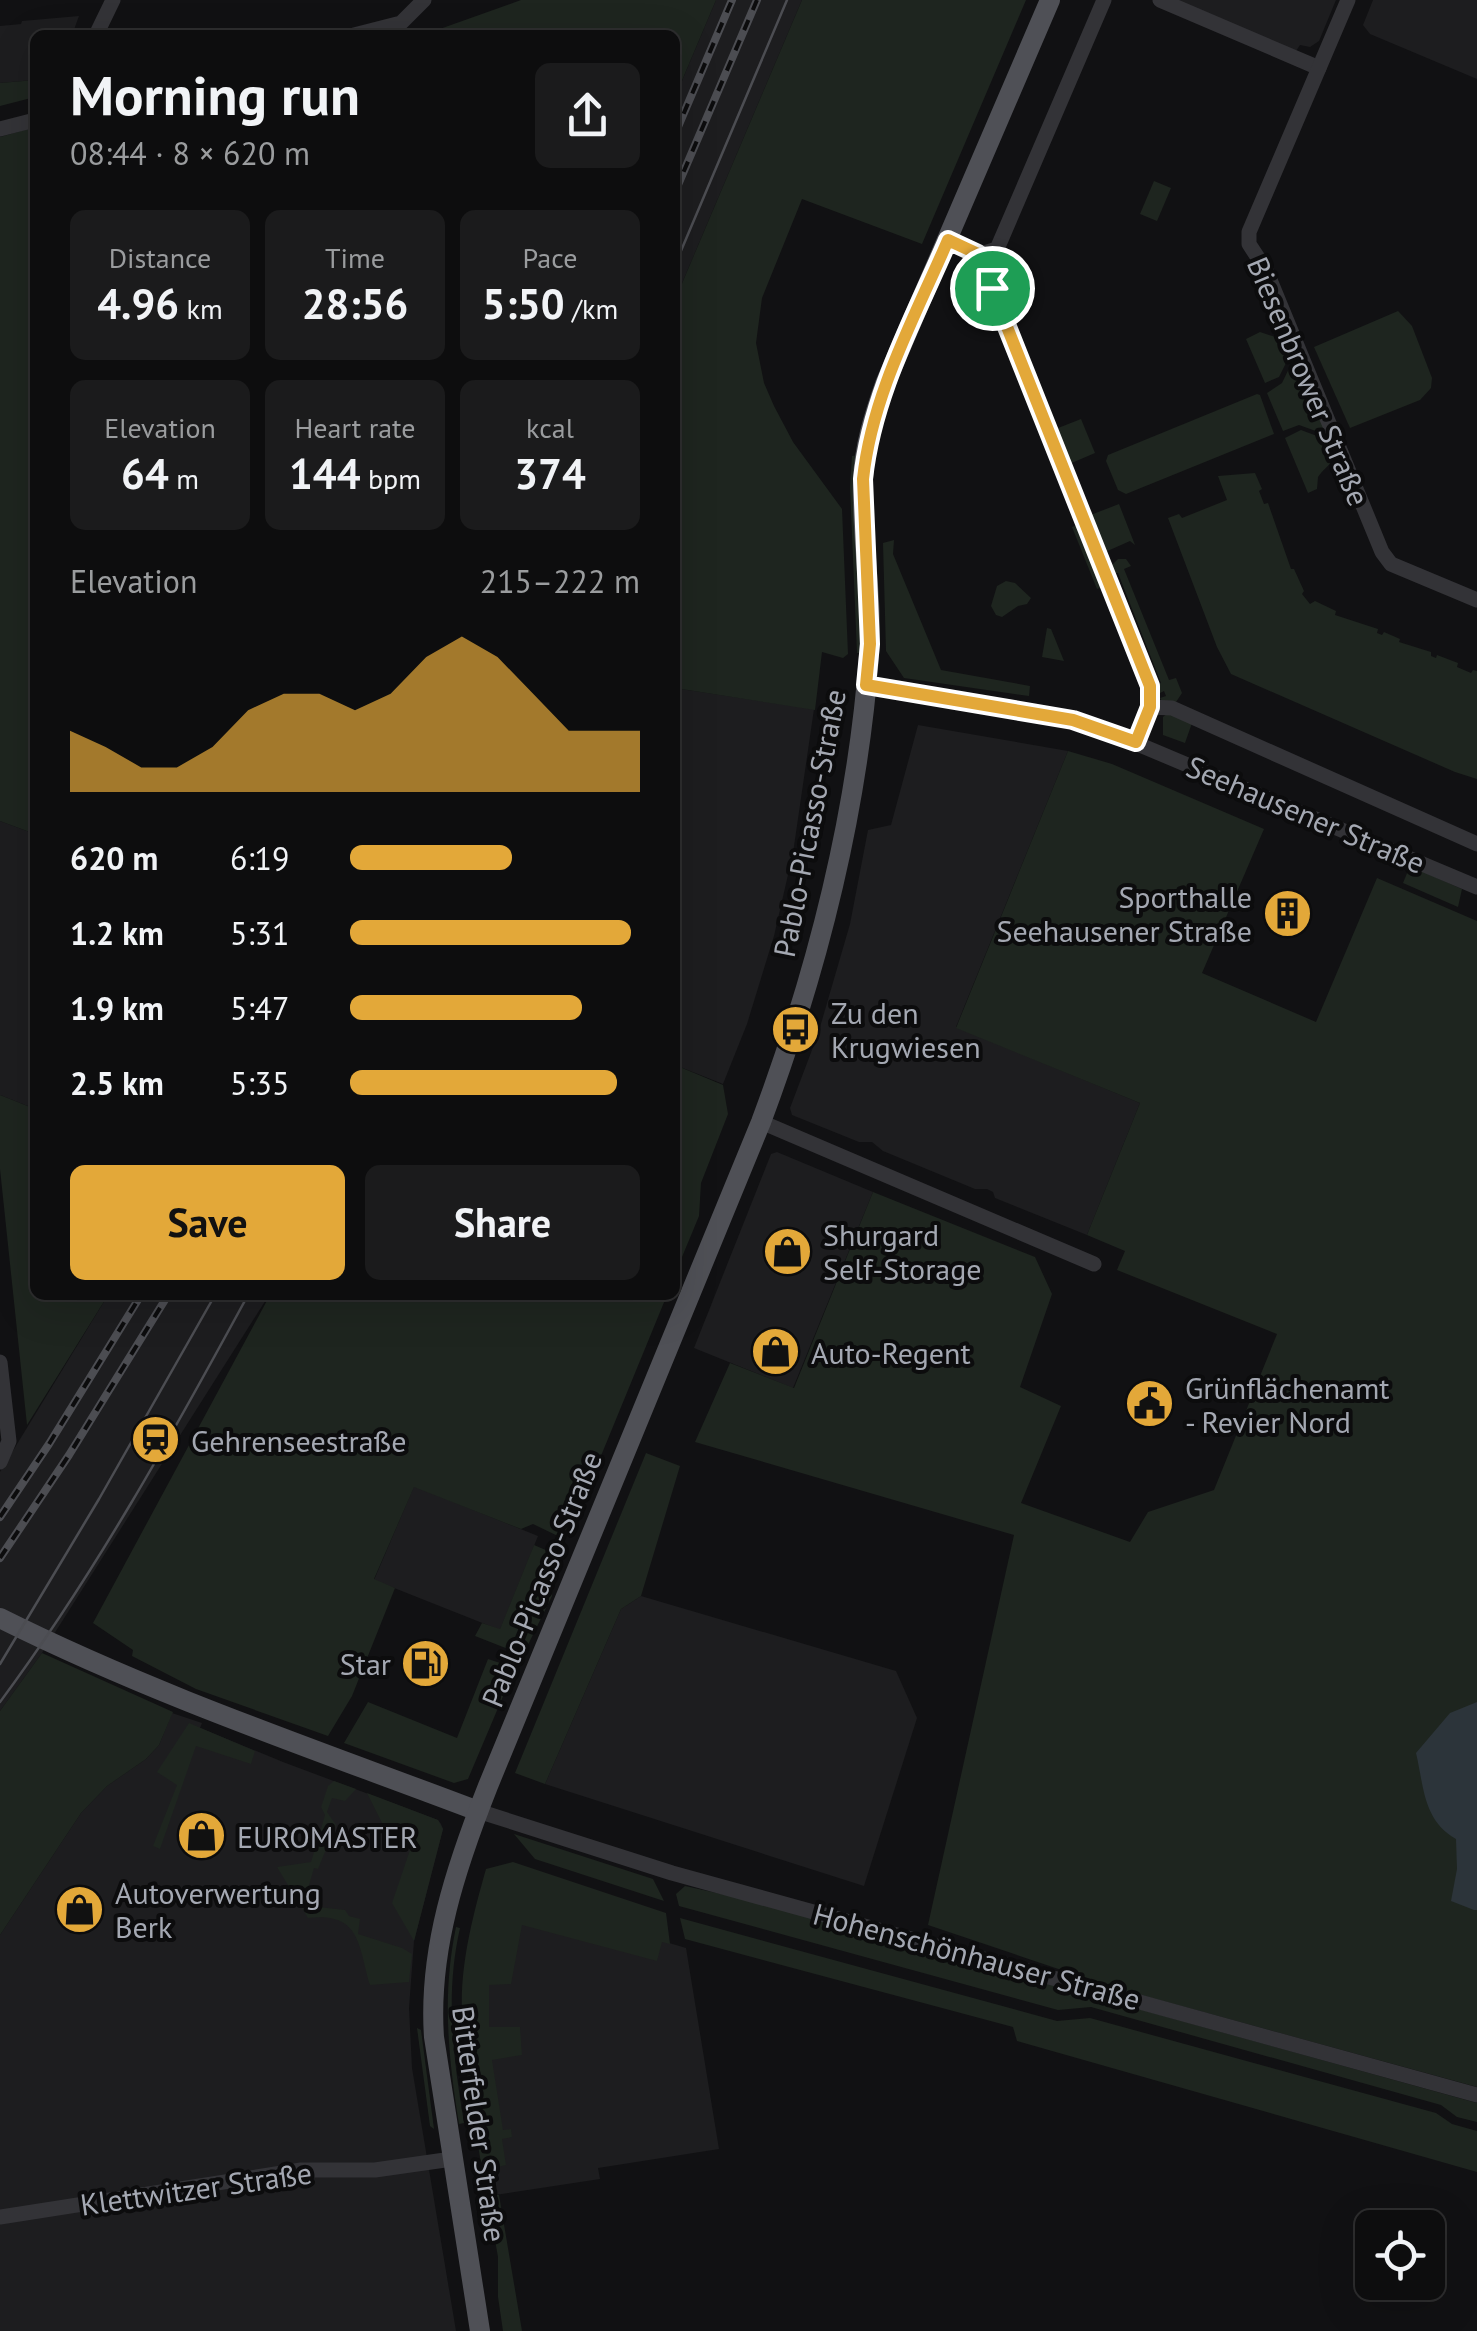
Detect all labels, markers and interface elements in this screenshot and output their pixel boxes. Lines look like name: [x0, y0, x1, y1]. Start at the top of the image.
text: Morning run: [70, 59, 360, 130]
button: share: [535, 63, 640, 168]
text: 08:44 · 8 × 620 m: [70, 132, 310, 174]
text: Distance: [109, 239, 211, 276]
text: Time: [325, 239, 385, 276]
text: Pace: [523, 239, 577, 276]
pin: [950, 246, 1035, 331]
street label: Biesenbrower Straße: [1239, 251, 1379, 511]
icon: arrive: [965, 261, 1020, 316]
text: 4.96: [97, 276, 179, 331]
text: 28:56: [302, 276, 408, 331]
text: 5:50: [482, 276, 565, 331]
text: km: [179, 290, 223, 327]
text: /km: [565, 290, 618, 327]
text: Elevation: [104, 409, 216, 446]
text: Heart rate: [294, 409, 416, 446]
text: kcal: [526, 409, 574, 446]
text: 64: [121, 446, 169, 501]
text: 144: [289, 446, 360, 501]
text: 374: [514, 446, 586, 501]
text: m: [169, 460, 199, 497]
text: bpm: [360, 460, 421, 497]
text: Elevation: [70, 560, 197, 602]
text: 215–222 m: [480, 560, 640, 602]
street label: Pablo-Picasso-Straße: [764, 686, 854, 960]
street label: Seehausener Straße: [1181, 746, 1431, 882]
text: 620 m: [70, 837, 158, 879]
text: 6:19: [230, 837, 289, 879]
place label: Sporthalle Seehausener Straße: [997, 877, 1252, 950]
building icon: Sporthalle Seehausener Straße: [1261, 887, 1313, 939]
text: 1.2 km: [70, 912, 164, 954]
text: 5:31: [230, 912, 289, 954]
text: 1.9 km: [70, 987, 164, 1029]
text: 5:47: [230, 987, 289, 1029]
place label: Zu den Krugwiesen: [831, 993, 981, 1066]
bus stop icon: Zu den Krugwiesen: [770, 1003, 822, 1055]
text: 2.5 km: [70, 1062, 164, 1104]
text: 5:35: [230, 1062, 289, 1104]
button: Save: [70, 1165, 345, 1280]
button: Share: [365, 1165, 640, 1280]
place label: Shurgard Self-Storage: [823, 1215, 982, 1288]
shop icon: Shurgard Self-Storage: [762, 1225, 814, 1277]
shop icon: Auto-Regent: [750, 1326, 802, 1378]
place label: Auto-Regent: [811, 1333, 971, 1372]
place label: Grünflächenamt - Revier Nord: [1185, 1368, 1390, 1441]
public building icon: Grünflächenamt - Revier Nord: [1124, 1378, 1176, 1430]
station icon: Gehrenseestraße: [130, 1414, 182, 1466]
place label: Gehrenseestraße: [191, 1421, 407, 1460]
street label: Pablo-Picasso-Straße: [472, 1446, 610, 1712]
fuel station icon: Star: [400, 1637, 452, 1689]
place label: Star: [340, 1644, 391, 1683]
shop icon: EUROMASTER: [176, 1810, 228, 1862]
place label: EUROMASTER: [237, 1817, 417, 1856]
place label: Autoverwertung Berk: [115, 1873, 321, 1946]
shop icon: Autoverwertung Berk: [54, 1883, 106, 1935]
street label: Hohenschönhauser Straße: [809, 1894, 1145, 2018]
street label: Bitterfelder Straße: [444, 2003, 516, 2245]
street label: Klettwitzer Straße: [78, 2152, 314, 2224]
map controls: [1355, 2210, 1445, 2300]
button: locate: [1355, 2210, 1445, 2300]

